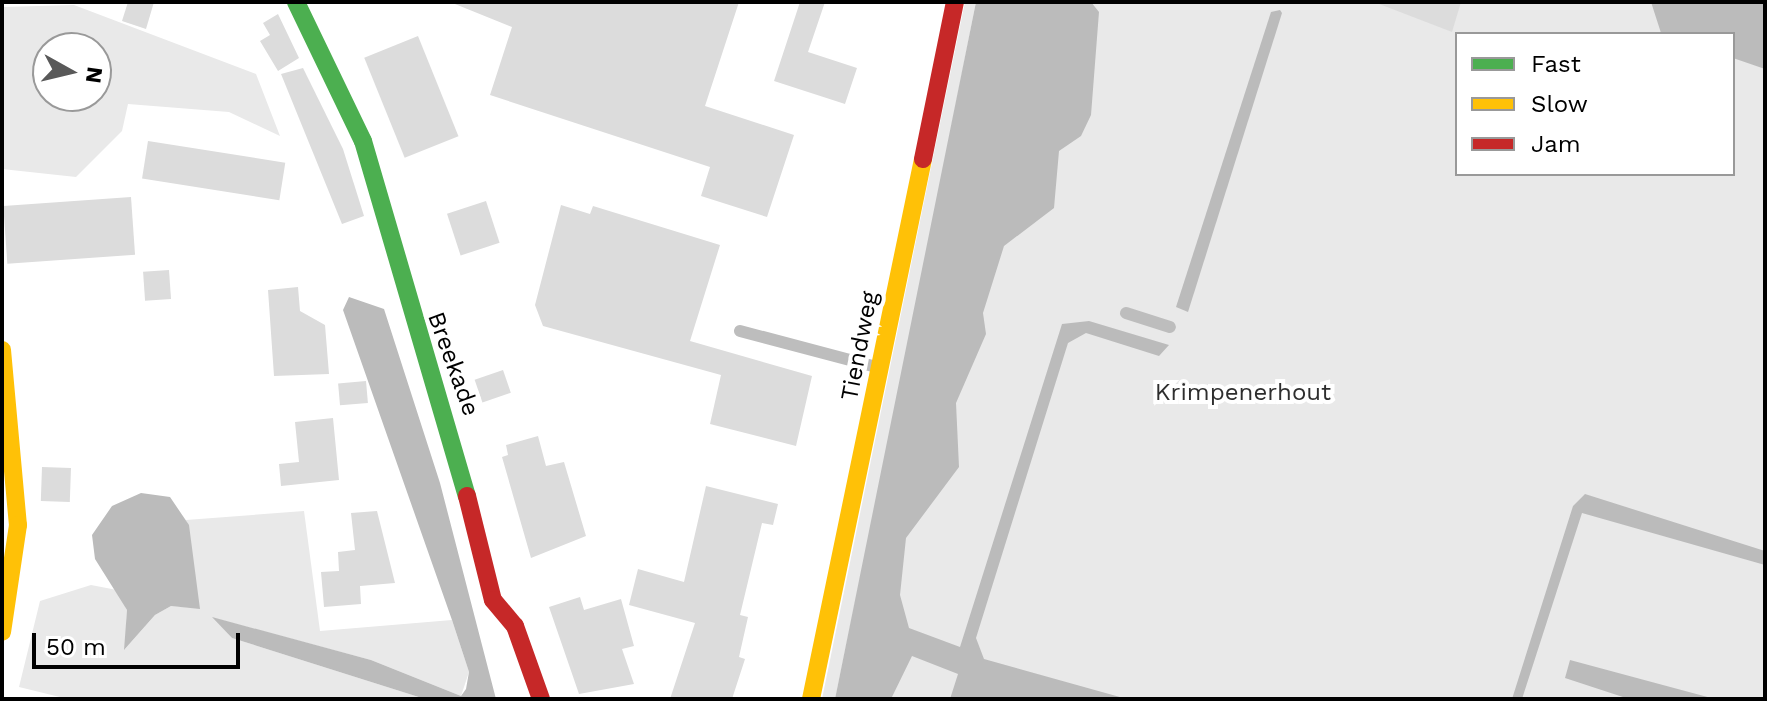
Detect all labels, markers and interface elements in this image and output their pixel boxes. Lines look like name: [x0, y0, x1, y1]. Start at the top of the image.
north arrow: [32, 32, 112, 112]
legend: [1455, 32, 1735, 176]
text: Fast: [1531, 50, 1581, 78]
text: N: [81, 65, 108, 85]
text: Slow: [1531, 90, 1588, 118]
text: Jam: [1531, 130, 1581, 158]
street label: Tiendweg: [835, 289, 885, 403]
street label: Breekade: [421, 308, 485, 420]
park label: Krimpenerhout: [1155, 379, 1331, 407]
scale bar: [36, 617, 244, 667]
text: 50 m: [46, 633, 106, 661]

